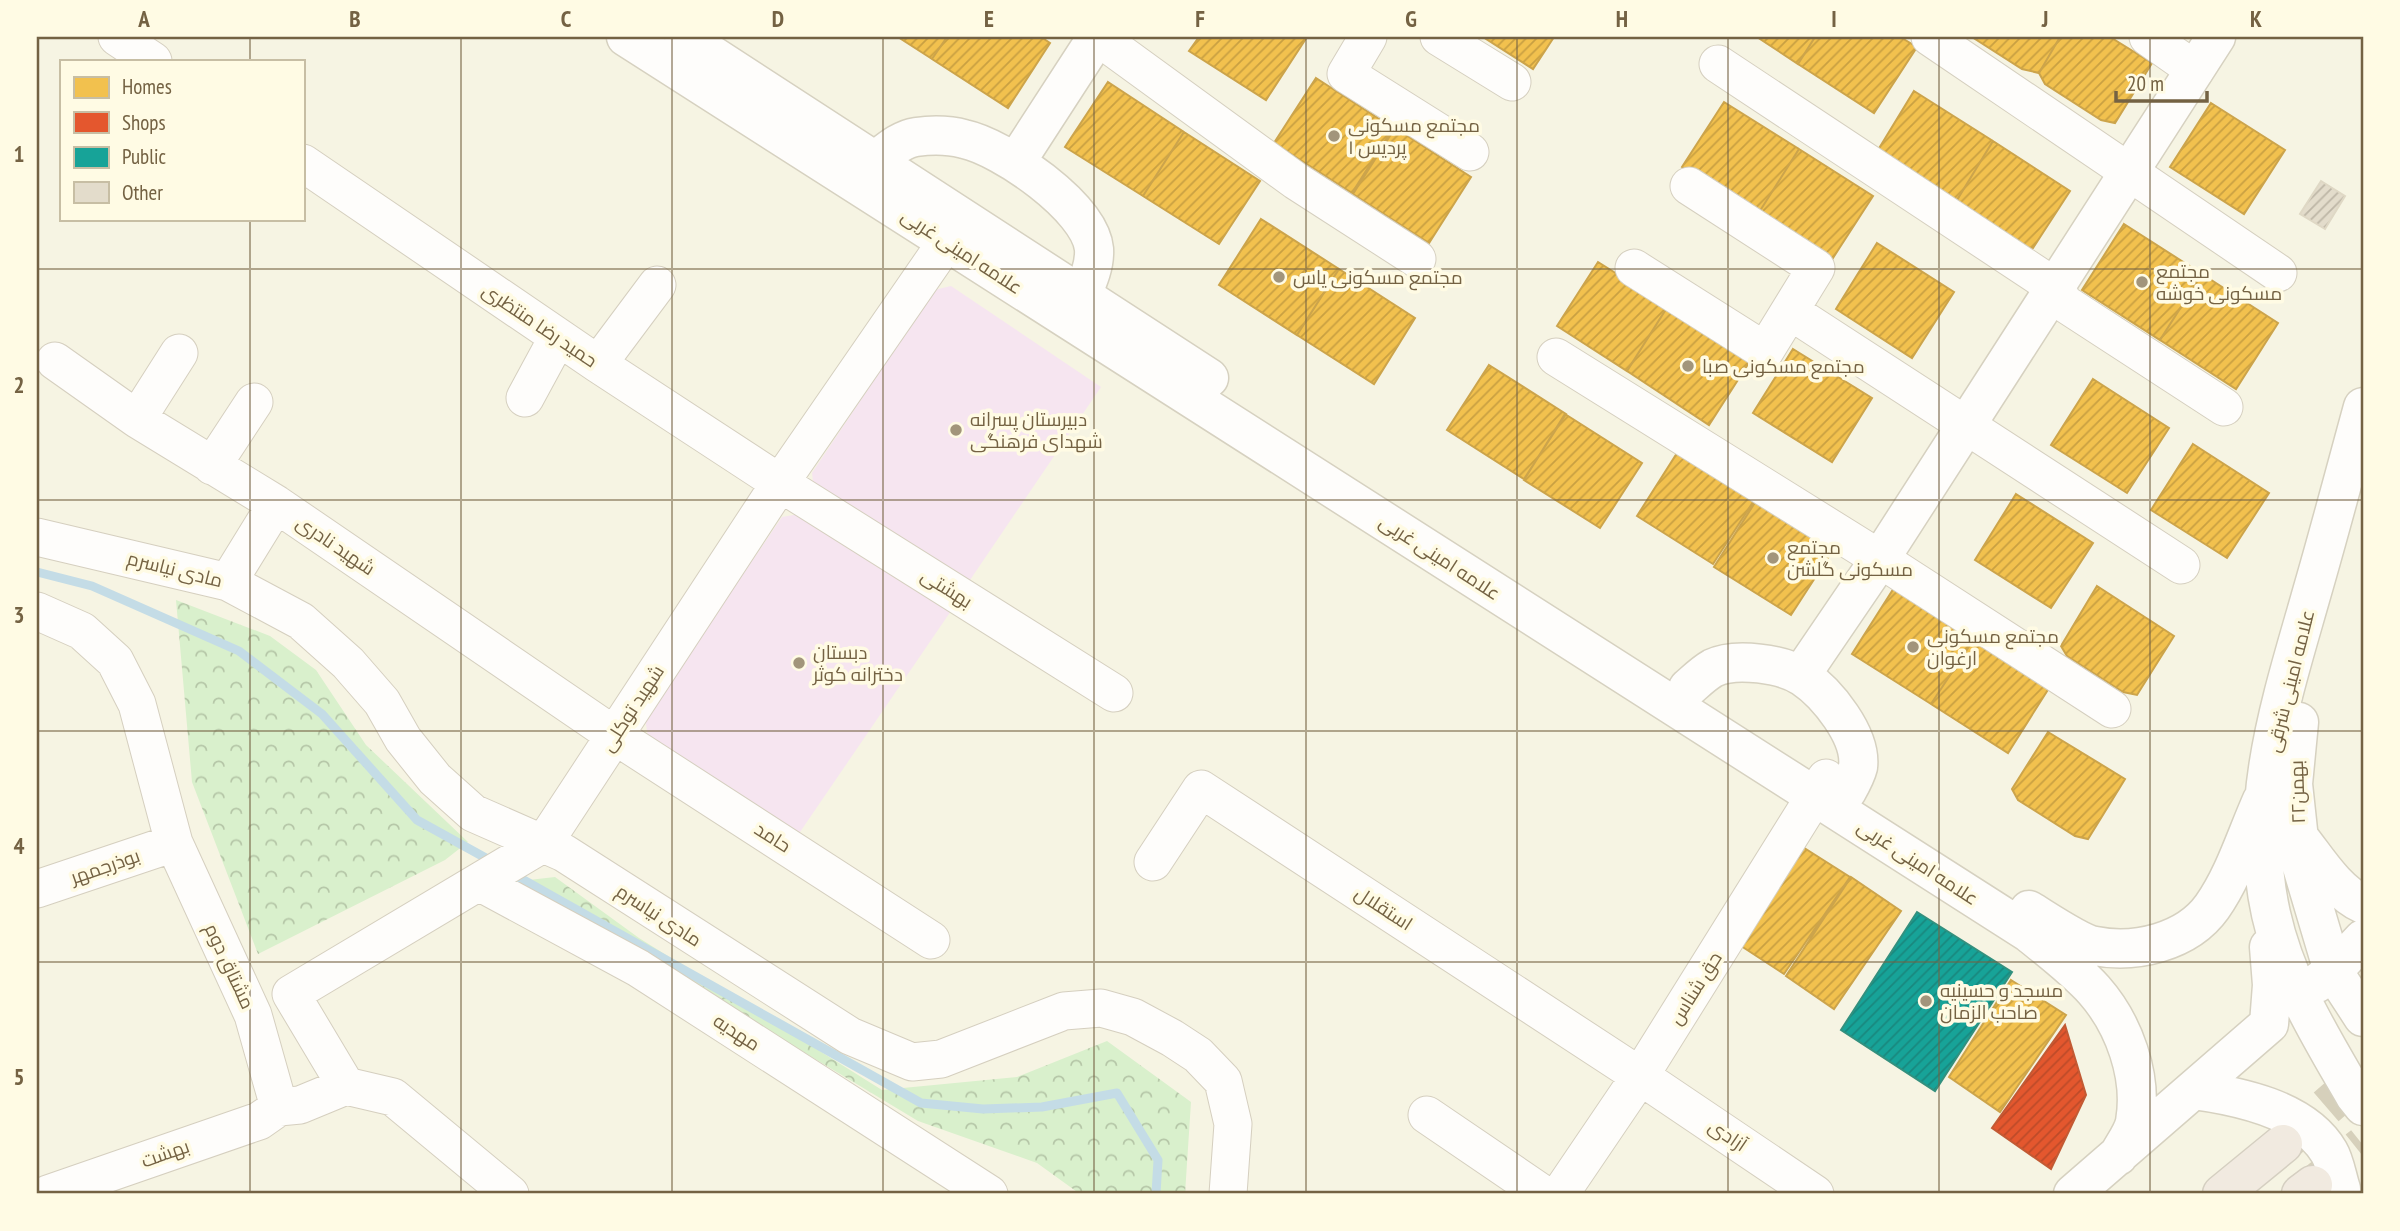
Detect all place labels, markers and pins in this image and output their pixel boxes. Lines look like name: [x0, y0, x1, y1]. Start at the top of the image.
place label: مجتمع مسکونی پردیس ۱: [1348, 113, 1480, 160]
marker: مجتمع مسکونی پردیس ۱: [1326, 128, 1342, 144]
place label: مجتمع مسکونی خوشه: [2156, 259, 2282, 305]
place label: مجتمع مسکونی یاس: [1293, 265, 1463, 291]
marker: مجتمع مسکونی یاس: [1271, 269, 1287, 285]
marker: مجتمع مسکونی خوشه: [2134, 274, 2150, 290]
place label: مجتمع مسکونی صبا: [1702, 354, 1865, 380]
marker: مجتمع مسکونی صبا: [1680, 358, 1696, 374]
place label: دبیرستان پسرانه شهدای فرهنگی: [970, 407, 1103, 453]
marker: دبیرستان پسرانه شهدای فرهنگی: [948, 422, 964, 438]
place label: مجتمع مسکونی گلشن: [1787, 535, 1913, 581]
marker: مجتمع مسکونی گلشن: [1765, 550, 1781, 566]
place label: مجتمع مسکونی ارغوان: [1927, 624, 2059, 670]
marker: مجتمع مسکونی ارغوان: [1905, 639, 1921, 655]
place label: دبستان دخترانه کوثر: [812, 640, 903, 686]
marker: دبستان دخترانه کوثر: [791, 655, 807, 671]
place label: مسجد و حسینیه صاحب الزمان: [1940, 978, 2063, 1024]
marker: مسجد و حسینیه صاحب الزمان: [1918, 993, 1934, 1009]

